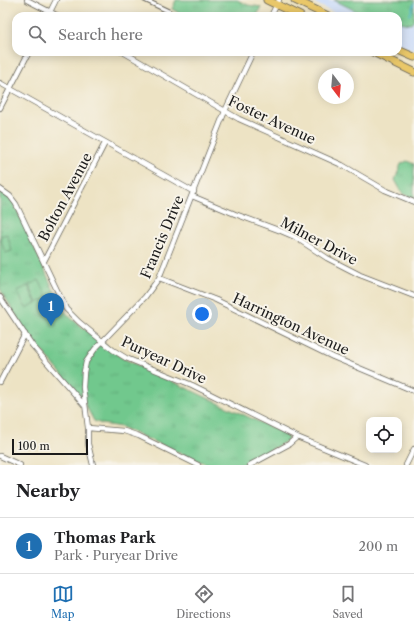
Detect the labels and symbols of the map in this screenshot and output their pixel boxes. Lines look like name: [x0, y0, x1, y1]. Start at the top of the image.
north arrow: [318, 68, 354, 104]
street label: Foster Avenue: [225, 92, 319, 148]
street label: Bolton Avenue: [34, 149, 96, 244]
street label: Francis Drive: [136, 192, 188, 281]
street label: Milner Drive: [277, 213, 361, 269]
street label: Harrington Avenue: [230, 289, 352, 359]
pin: 1: [38, 293, 64, 326]
your location: [192, 304, 212, 324]
street label: Puryear Drive: [118, 332, 210, 388]
scale bar: [12, 437, 88, 456]

